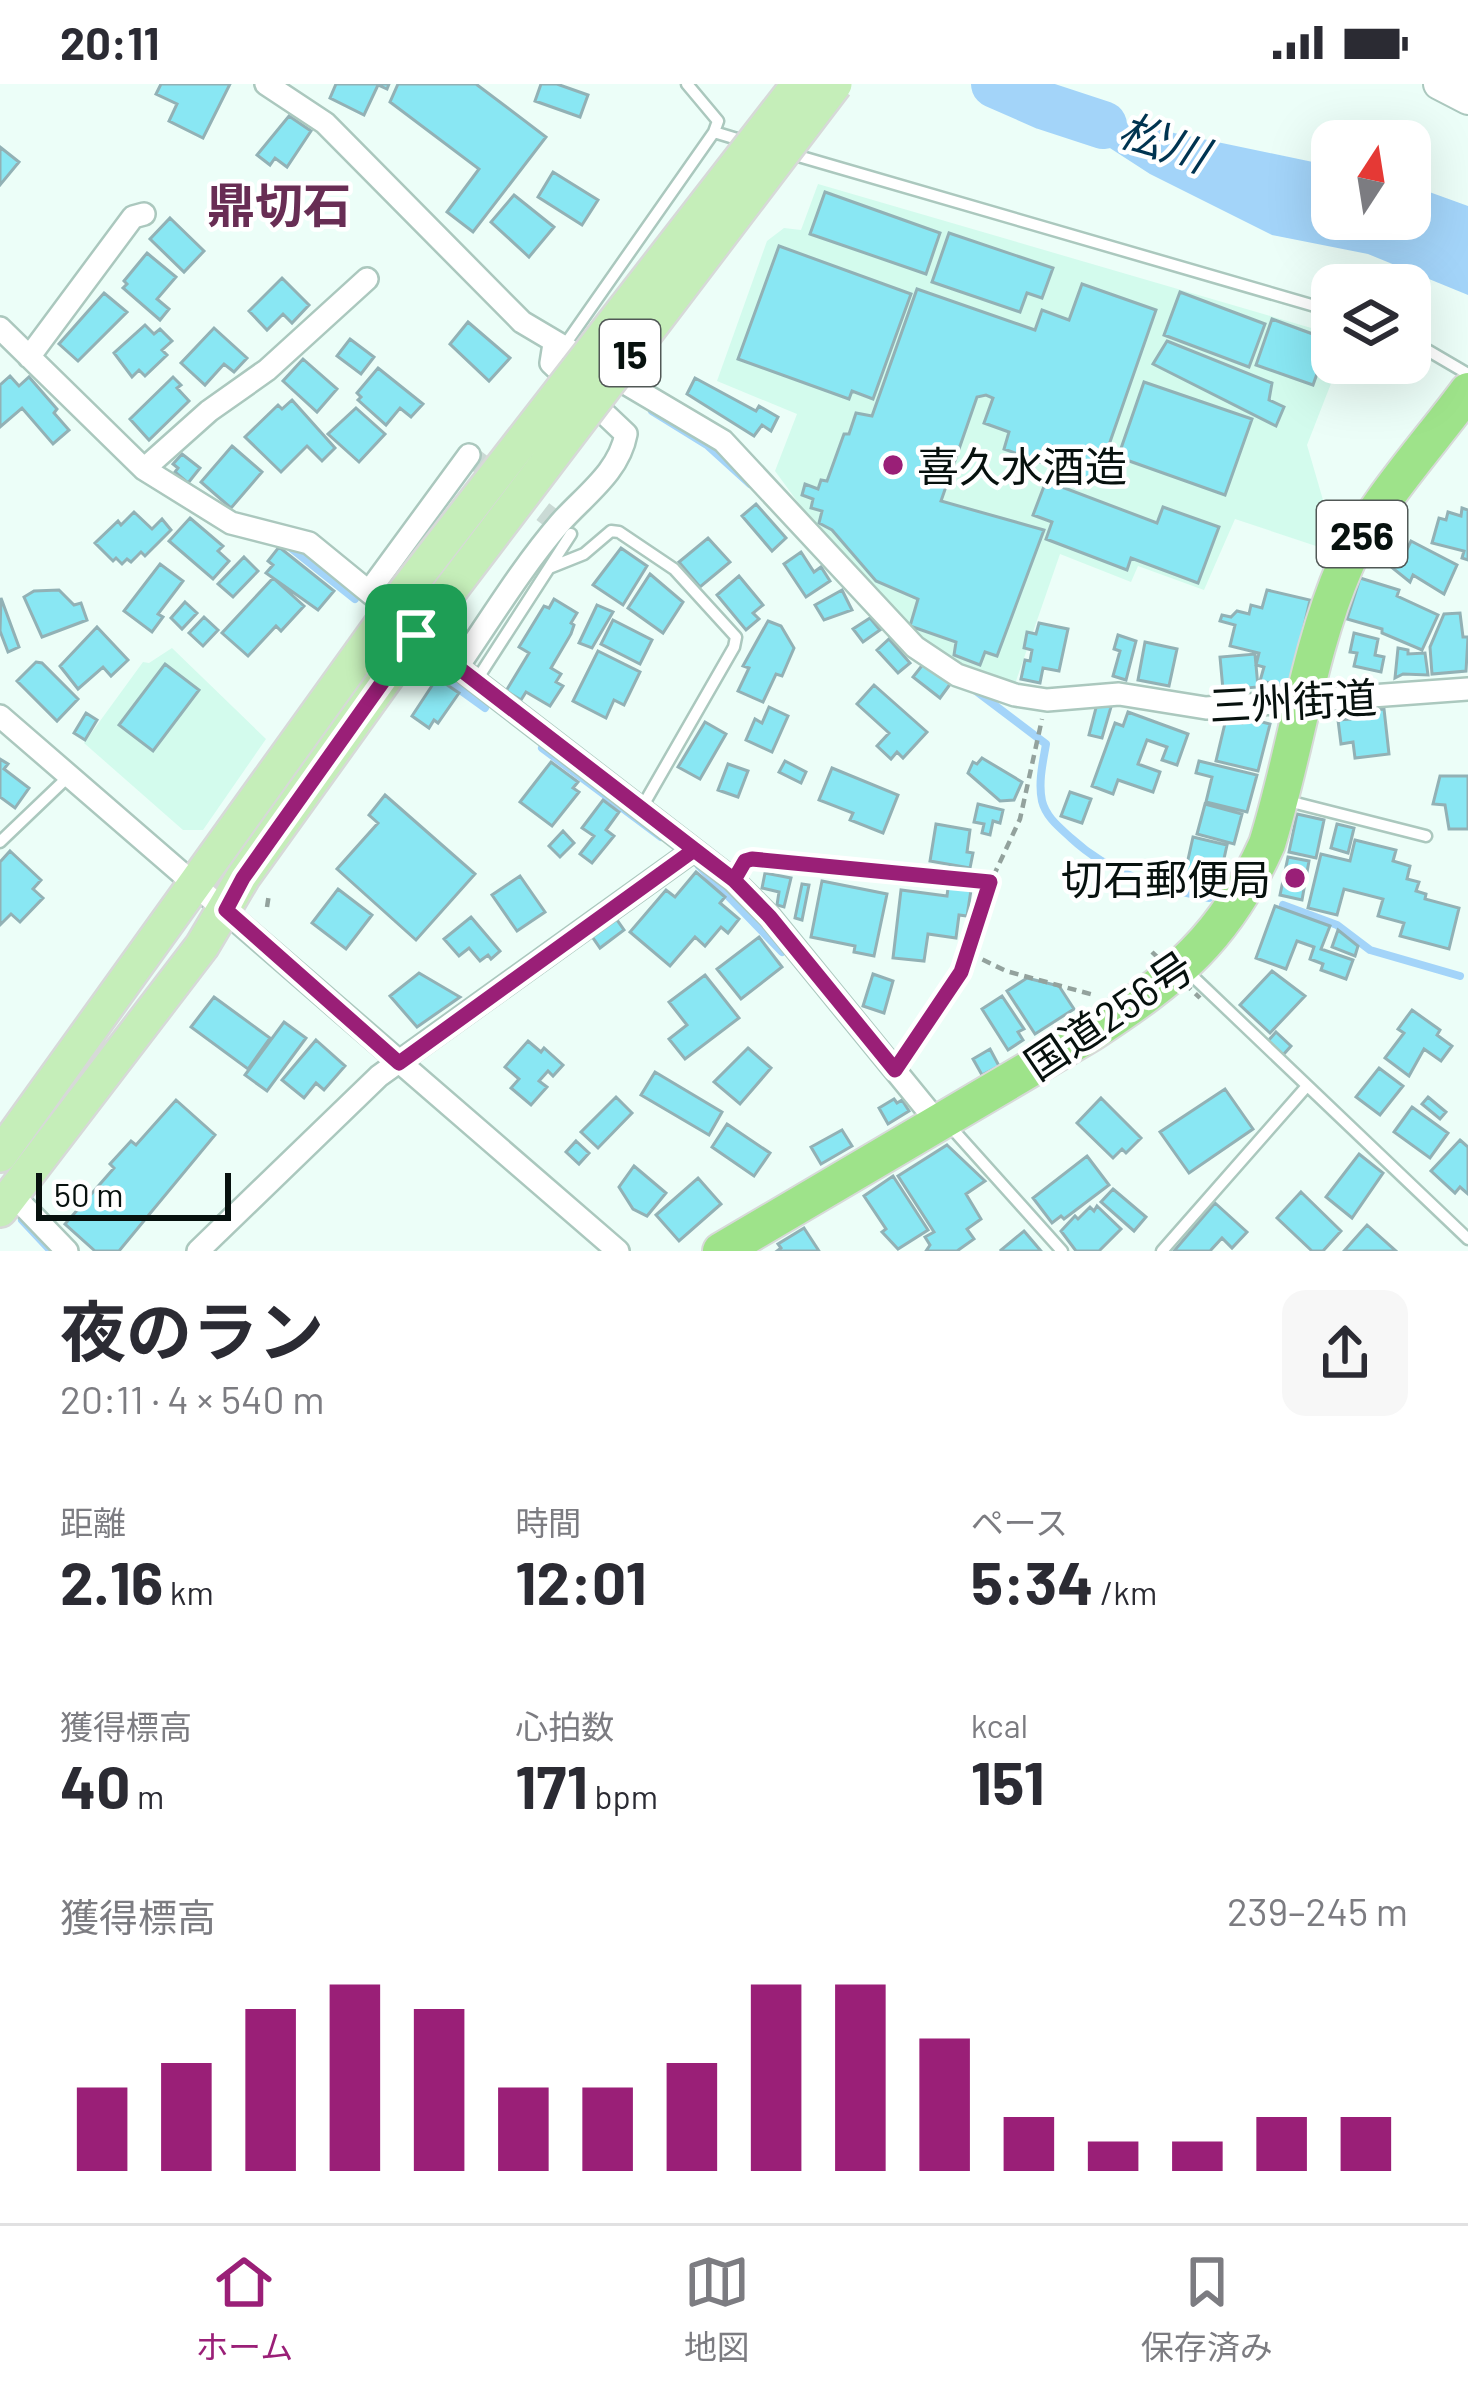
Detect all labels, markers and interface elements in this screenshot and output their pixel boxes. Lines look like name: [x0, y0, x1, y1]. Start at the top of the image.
text: 20:11: [60, 15, 159, 69]
water label: 松川: [1113, 101, 1219, 182]
north arrow: [1311, 120, 1431, 240]
map controls: [1311, 120, 1431, 384]
district label: 鼎切石: [207, 175, 351, 233]
button: layers: [1311, 264, 1431, 384]
road number: 15: [600, 320, 660, 386]
place label: 喜久水酒造: [917, 440, 1127, 490]
marker: 喜久水酒造: [880, 452, 906, 478]
road number: 256: [1317, 501, 1407, 567]
pin: [365, 584, 467, 686]
icon: arrive: [383, 602, 449, 668]
street label: 三州街道: [1208, 671, 1378, 729]
place label: 切石郵便局: [1061, 853, 1271, 903]
marker: 切石郵便局: [1282, 865, 1308, 891]
street label: 国道256号: [1015, 940, 1201, 1088]
scale bar: [36, 1167, 231, 1220]
text: 50 m: [54, 1174, 124, 1214]
text: 夜のラン: [60, 1290, 324, 1369]
button: share: [1282, 1290, 1408, 1416]
text: 20:11 · 4 × 540 m: [60, 1375, 325, 1422]
text: 距離: [60, 1502, 126, 1542]
text: 時間: [515, 1502, 581, 1542]
text: ペース: [971, 1502, 1068, 1542]
text: 2.16: [60, 1545, 163, 1617]
text: 12:01: [515, 1545, 647, 1617]
text: 5:34: [971, 1545, 1094, 1617]
text: km: [163, 1572, 214, 1612]
text: /km: [1094, 1572, 1157, 1612]
text: kcal: [971, 1705, 1028, 1745]
text: 獲得標高: [60, 1706, 192, 1746]
text: 心拍数: [515, 1706, 614, 1746]
text: 151: [971, 1745, 1045, 1817]
text: 40: [60, 1749, 131, 1821]
text: 171: [515, 1749, 588, 1821]
text: m: [131, 1776, 164, 1816]
text: bpm: [588, 1776, 658, 1816]
text: 239–245 m: [1227, 1887, 1408, 1934]
text: 獲得標高: [60, 1893, 216, 1940]
tab: ホーム: [195, 2249, 293, 2369]
tab: 地図: [684, 2249, 750, 2369]
tab: 保存済み: [1141, 2249, 1273, 2369]

